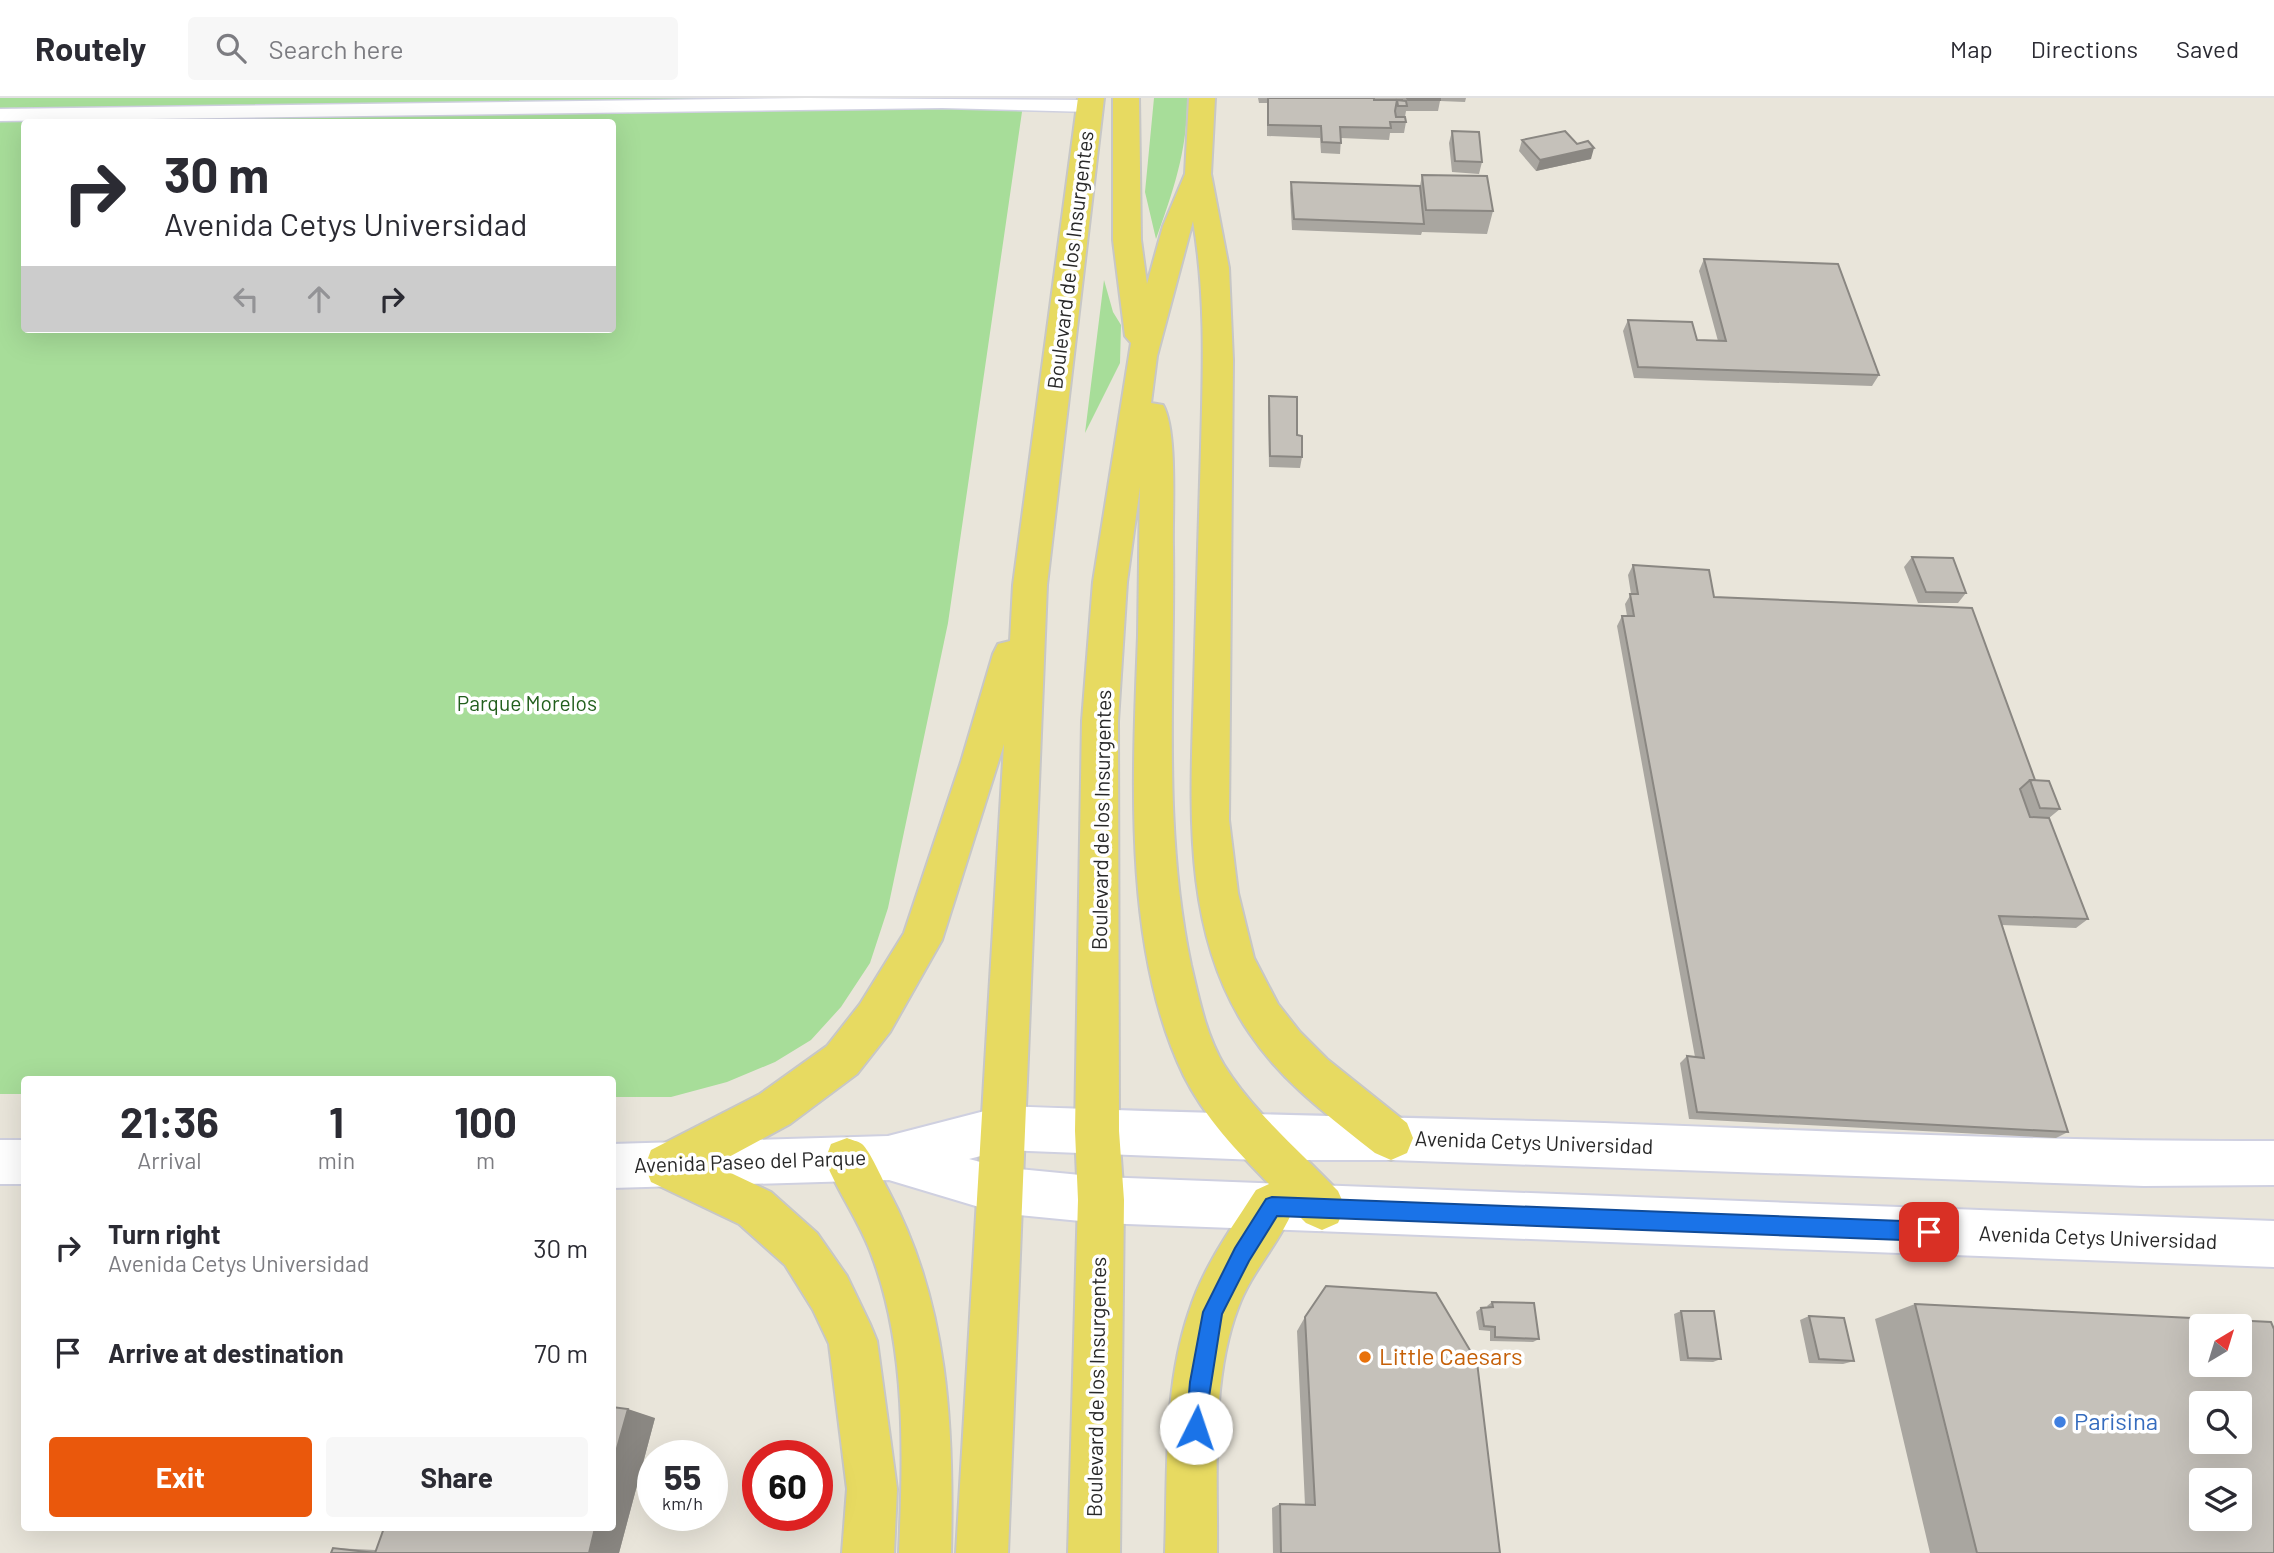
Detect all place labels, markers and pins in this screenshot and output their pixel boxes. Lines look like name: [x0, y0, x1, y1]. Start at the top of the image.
pin: [1899, 1202, 1959, 1262]
place label: Little Caesars: [1379, 1341, 1523, 1370]
marker: Little Caesars: [1357, 1349, 1373, 1365]
place label: Parisina: [2074, 1406, 2158, 1435]
marker: Parisina: [2052, 1414, 2068, 1430]

